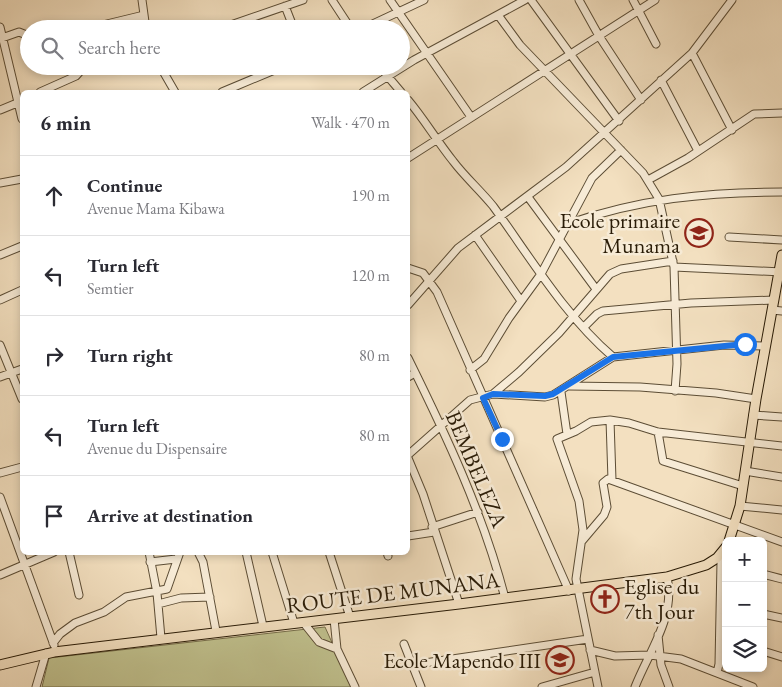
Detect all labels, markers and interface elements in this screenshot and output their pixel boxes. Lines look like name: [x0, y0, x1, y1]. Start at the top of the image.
search box: [20, 20, 410, 75]
icon: search: [38, 34, 66, 62]
text: Search here: [78, 35, 160, 60]
text: 6 min: [40, 109, 91, 136]
text: Walk · 470 m: [311, 112, 390, 133]
text: Continue: [87, 173, 162, 198]
icon: ahead: [40, 182, 68, 210]
text: 190 m: [351, 185, 390, 206]
text: Avenue Mama Kibawa: [87, 198, 225, 219]
place label: Ecole primaire Munama: [559, 206, 680, 260]
school or university icon: Ecole primaire Munama: [684, 218, 714, 248]
text: Turn left: [87, 253, 159, 278]
icon: left: [40, 262, 68, 290]
text: 120 m: [351, 265, 390, 286]
text: Semtier: [87, 278, 134, 299]
route start: [734, 333, 757, 356]
icon: right: [40, 342, 68, 370]
text: Turn right: [87, 343, 173, 368]
text: 80 m: [359, 345, 390, 366]
street label: BEMBELEZA: [439, 406, 514, 533]
text: Turn left: [87, 413, 159, 438]
icon: left: [40, 422, 68, 450]
text: 80 m: [359, 425, 390, 446]
route end: [491, 428, 514, 451]
text: Avenue du Dispensaire: [87, 438, 227, 459]
icon: arrive: [40, 502, 68, 530]
text: Arrive at destination: [87, 503, 253, 528]
map controls: [722, 537, 767, 672]
button: +: [722, 537, 767, 582]
street label: ROUTE DE MUNANA: [285, 565, 502, 620]
place label: Eglise du 7th Jour: [624, 572, 700, 626]
button: −: [722, 582, 767, 627]
church icon: Eglise du 7th Jour: [590, 584, 620, 614]
button: layers: [722, 627, 767, 672]
school or university icon: Ecole Mapendo III: [545, 645, 575, 675]
place label: Ecole Mapendo III: [383, 646, 542, 675]

